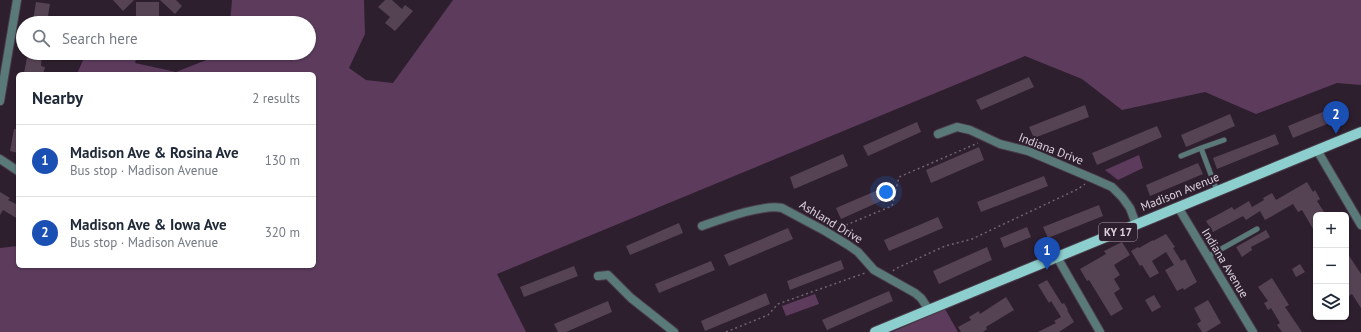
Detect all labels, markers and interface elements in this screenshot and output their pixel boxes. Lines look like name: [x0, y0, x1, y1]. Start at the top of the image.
search box: [16, 16, 316, 60]
icon: search: [30, 27, 52, 49]
text: Search here: [62, 29, 138, 48]
text: Nearby: [32, 87, 83, 109]
text: 2 results: [252, 90, 300, 107]
pin: 2: [1323, 101, 1349, 134]
street label: Indiana Drive: [1017, 129, 1086, 168]
text: Madison Ave & Rosina Ave: [70, 143, 239, 162]
text: 1: [41, 152, 49, 169]
text: 130 m: [265, 152, 300, 169]
text: Bus stop · Madison Avenue: [70, 162, 218, 179]
street label: Madison Avenue: [1138, 169, 1221, 214]
your location: [876, 182, 896, 202]
street label: Ashland Drive: [797, 197, 866, 246]
map controls: [1313, 212, 1349, 320]
button: +: [1313, 212, 1349, 248]
text: Madison Ave & Iowa Ave: [70, 215, 227, 234]
road number: KY 17: [1099, 223, 1137, 241]
text: 2: [41, 224, 49, 241]
text: 320 m: [265, 224, 300, 241]
street label: Indiana Avenue: [1199, 225, 1252, 300]
text: Bus stop · Madison Avenue: [70, 234, 218, 251]
pin: 1: [1034, 237, 1060, 270]
button: −: [1313, 248, 1349, 284]
button: layers: [1313, 284, 1349, 320]

